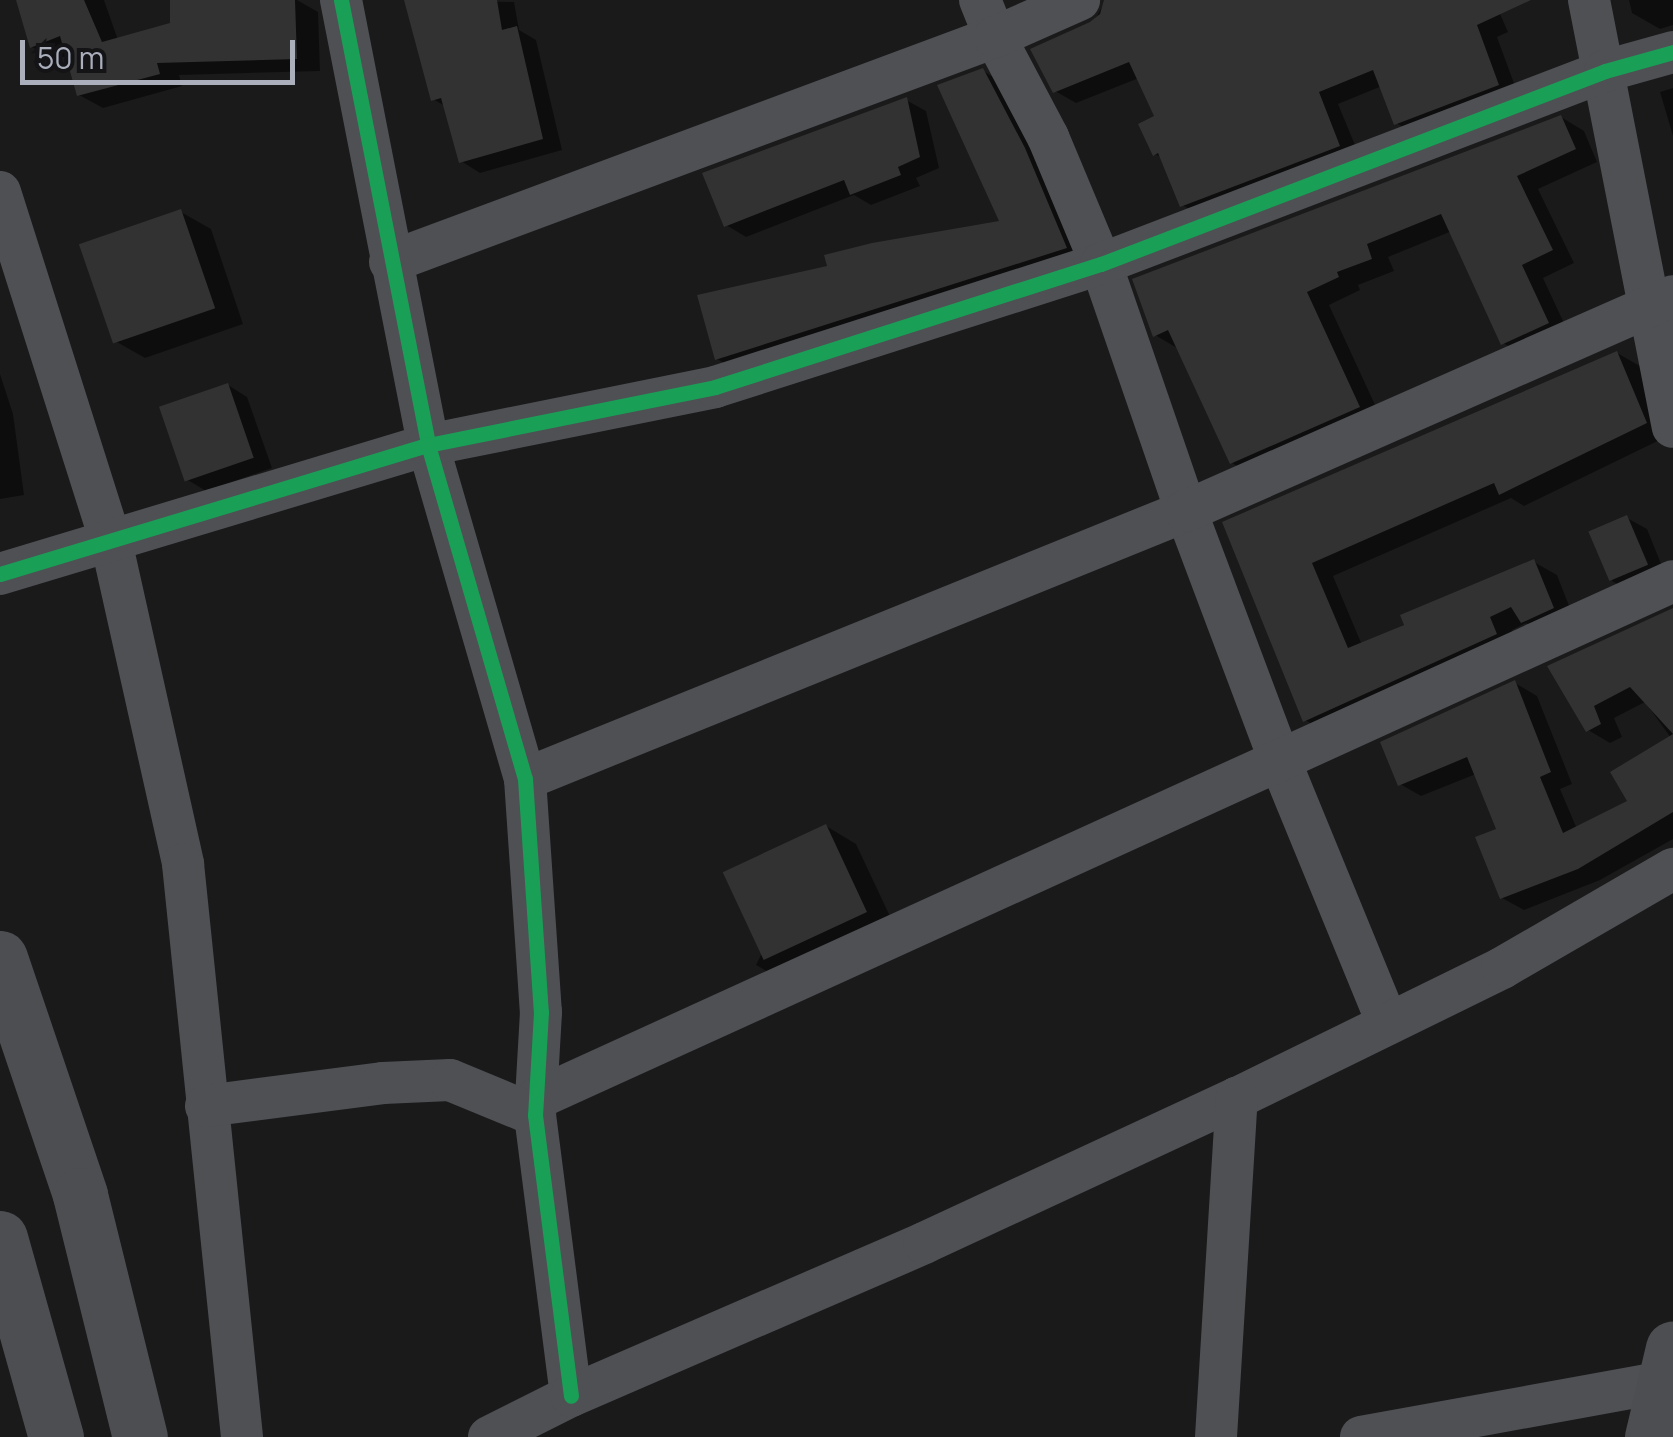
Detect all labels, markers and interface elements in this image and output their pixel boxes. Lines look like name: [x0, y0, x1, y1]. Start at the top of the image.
scale bar: [25, 20, 300, 82]
text: 50 m: [37, 37, 104, 78]

